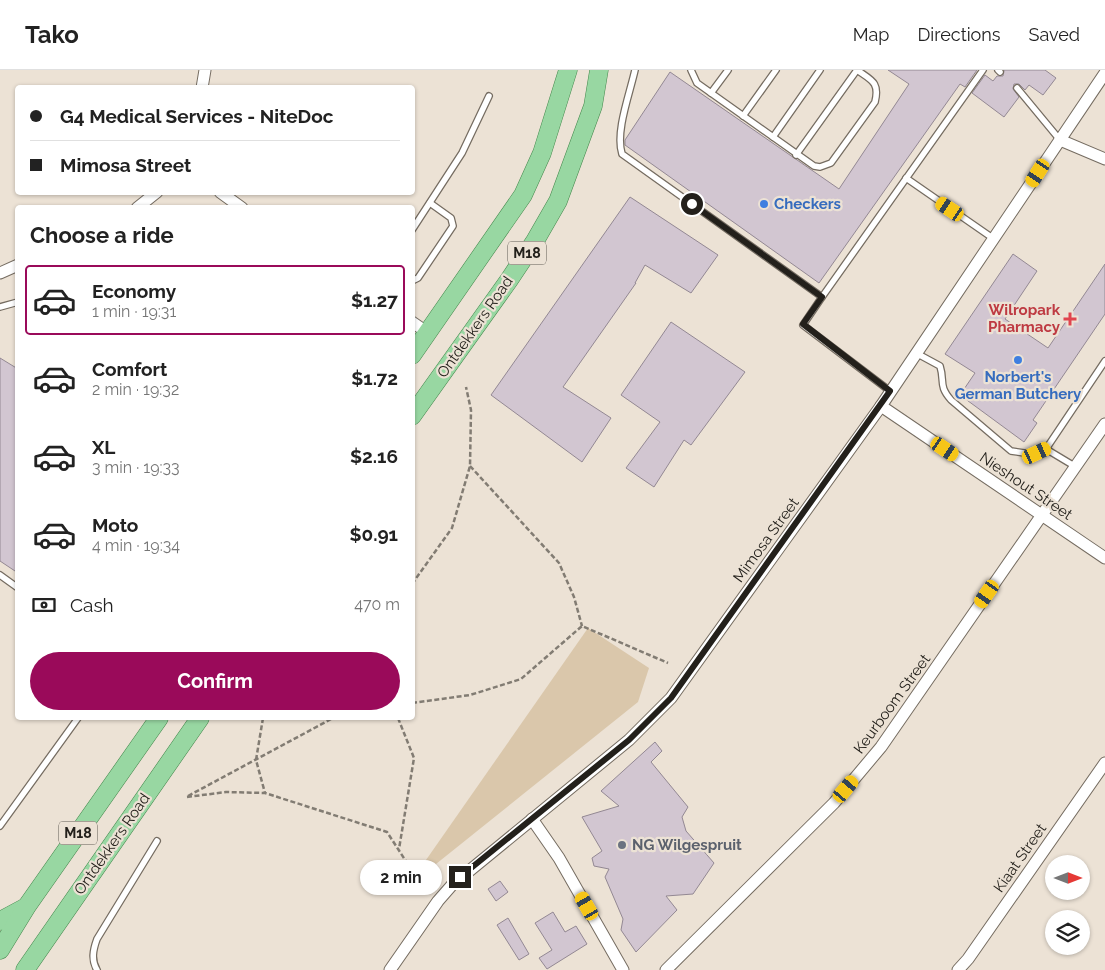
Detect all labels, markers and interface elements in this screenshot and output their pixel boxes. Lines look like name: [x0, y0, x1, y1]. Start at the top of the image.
text: Tako: [25, 20, 79, 49]
text: Map: [853, 24, 889, 45]
text: Directions: [917, 24, 1001, 45]
text: Saved: [1029, 24, 1080, 45]
text: G4 Medical Services - NiteDoc: [60, 105, 333, 127]
text: Mimosa Street: [60, 154, 191, 176]
car: [1023, 156, 1052, 190]
route start: [681, 193, 703, 215]
car: [933, 194, 966, 224]
place label: Checkers: [774, 195, 841, 213]
marker: Checkers: [758, 198, 770, 210]
text: Choose a ride: [30, 222, 174, 248]
road number: M18: [508, 242, 546, 264]
street label: Ontdekkers Road: [433, 273, 517, 381]
icon: car: [32, 278, 77, 323]
text: Economy: [92, 280, 176, 302]
text: $1.27: [351, 289, 398, 311]
place label: Wilropark Pharmacy: [988, 301, 1061, 336]
text: 1 min · 19:31: [92, 302, 176, 321]
marker: Wilropark Pharmacy: [1064, 313, 1076, 325]
marker: Norbert's German Butchery: [1012, 354, 1024, 366]
icon: car: [32, 356, 77, 401]
text: Comfort: [92, 358, 167, 380]
text: $1.72: [351, 367, 398, 389]
place label: Norbert's German Butchery: [955, 368, 1082, 403]
text: 2 min · 19:32: [92, 380, 179, 399]
icon: car: [32, 434, 77, 479]
car: [928, 434, 961, 464]
text: XL: [92, 436, 115, 458]
car: [1020, 440, 1053, 466]
text: $2.16: [350, 445, 398, 467]
street label: Nieshout Street: [976, 448, 1076, 524]
text: 3 min · 19:33: [92, 458, 180, 477]
street label: Mimosa Street: [729, 494, 803, 586]
icon: car: [32, 512, 77, 557]
text: Moto: [92, 514, 138, 536]
text: $0.91: [349, 523, 398, 545]
text: 4 min · 19:34: [92, 536, 180, 555]
car: [972, 577, 1001, 611]
icon: cash: [30, 591, 58, 619]
text: Cash: [70, 594, 114, 616]
text: 470 m: [354, 595, 400, 614]
street label: Keurboom Street: [850, 651, 934, 757]
button: Confirm: [30, 652, 400, 710]
car: [830, 773, 861, 805]
street label: Ontdekkers Road: [70, 790, 154, 898]
street label: Kiaat Street: [990, 820, 1050, 896]
road number: M18: [59, 821, 97, 844]
place label: NG Wilgespruit: [632, 836, 742, 854]
marker: NG Wilgespruit: [616, 839, 628, 851]
north arrow: [1045, 855, 1090, 900]
map controls: [1045, 855, 1090, 955]
callout: 2 min: [360, 860, 442, 894]
route end: [449, 866, 471, 888]
text: 2 min: [380, 868, 422, 887]
car: [573, 889, 600, 923]
button: layers: [1045, 910, 1090, 955]

